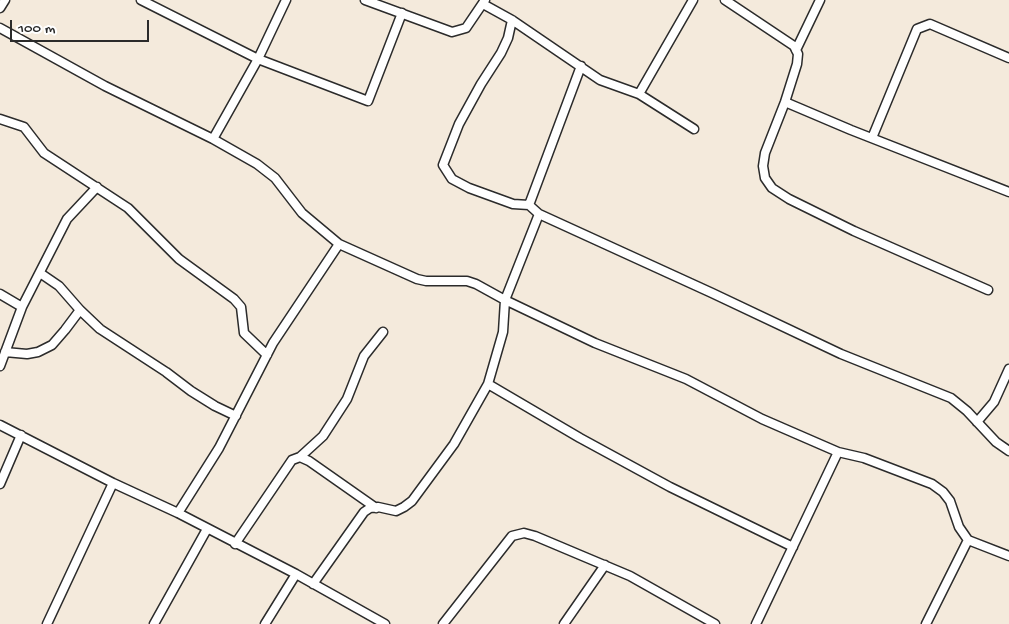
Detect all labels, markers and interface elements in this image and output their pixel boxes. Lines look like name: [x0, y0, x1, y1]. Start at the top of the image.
scale bar: [12, 10, 151, 42]
text: 100 m: [18, 20, 55, 38]

